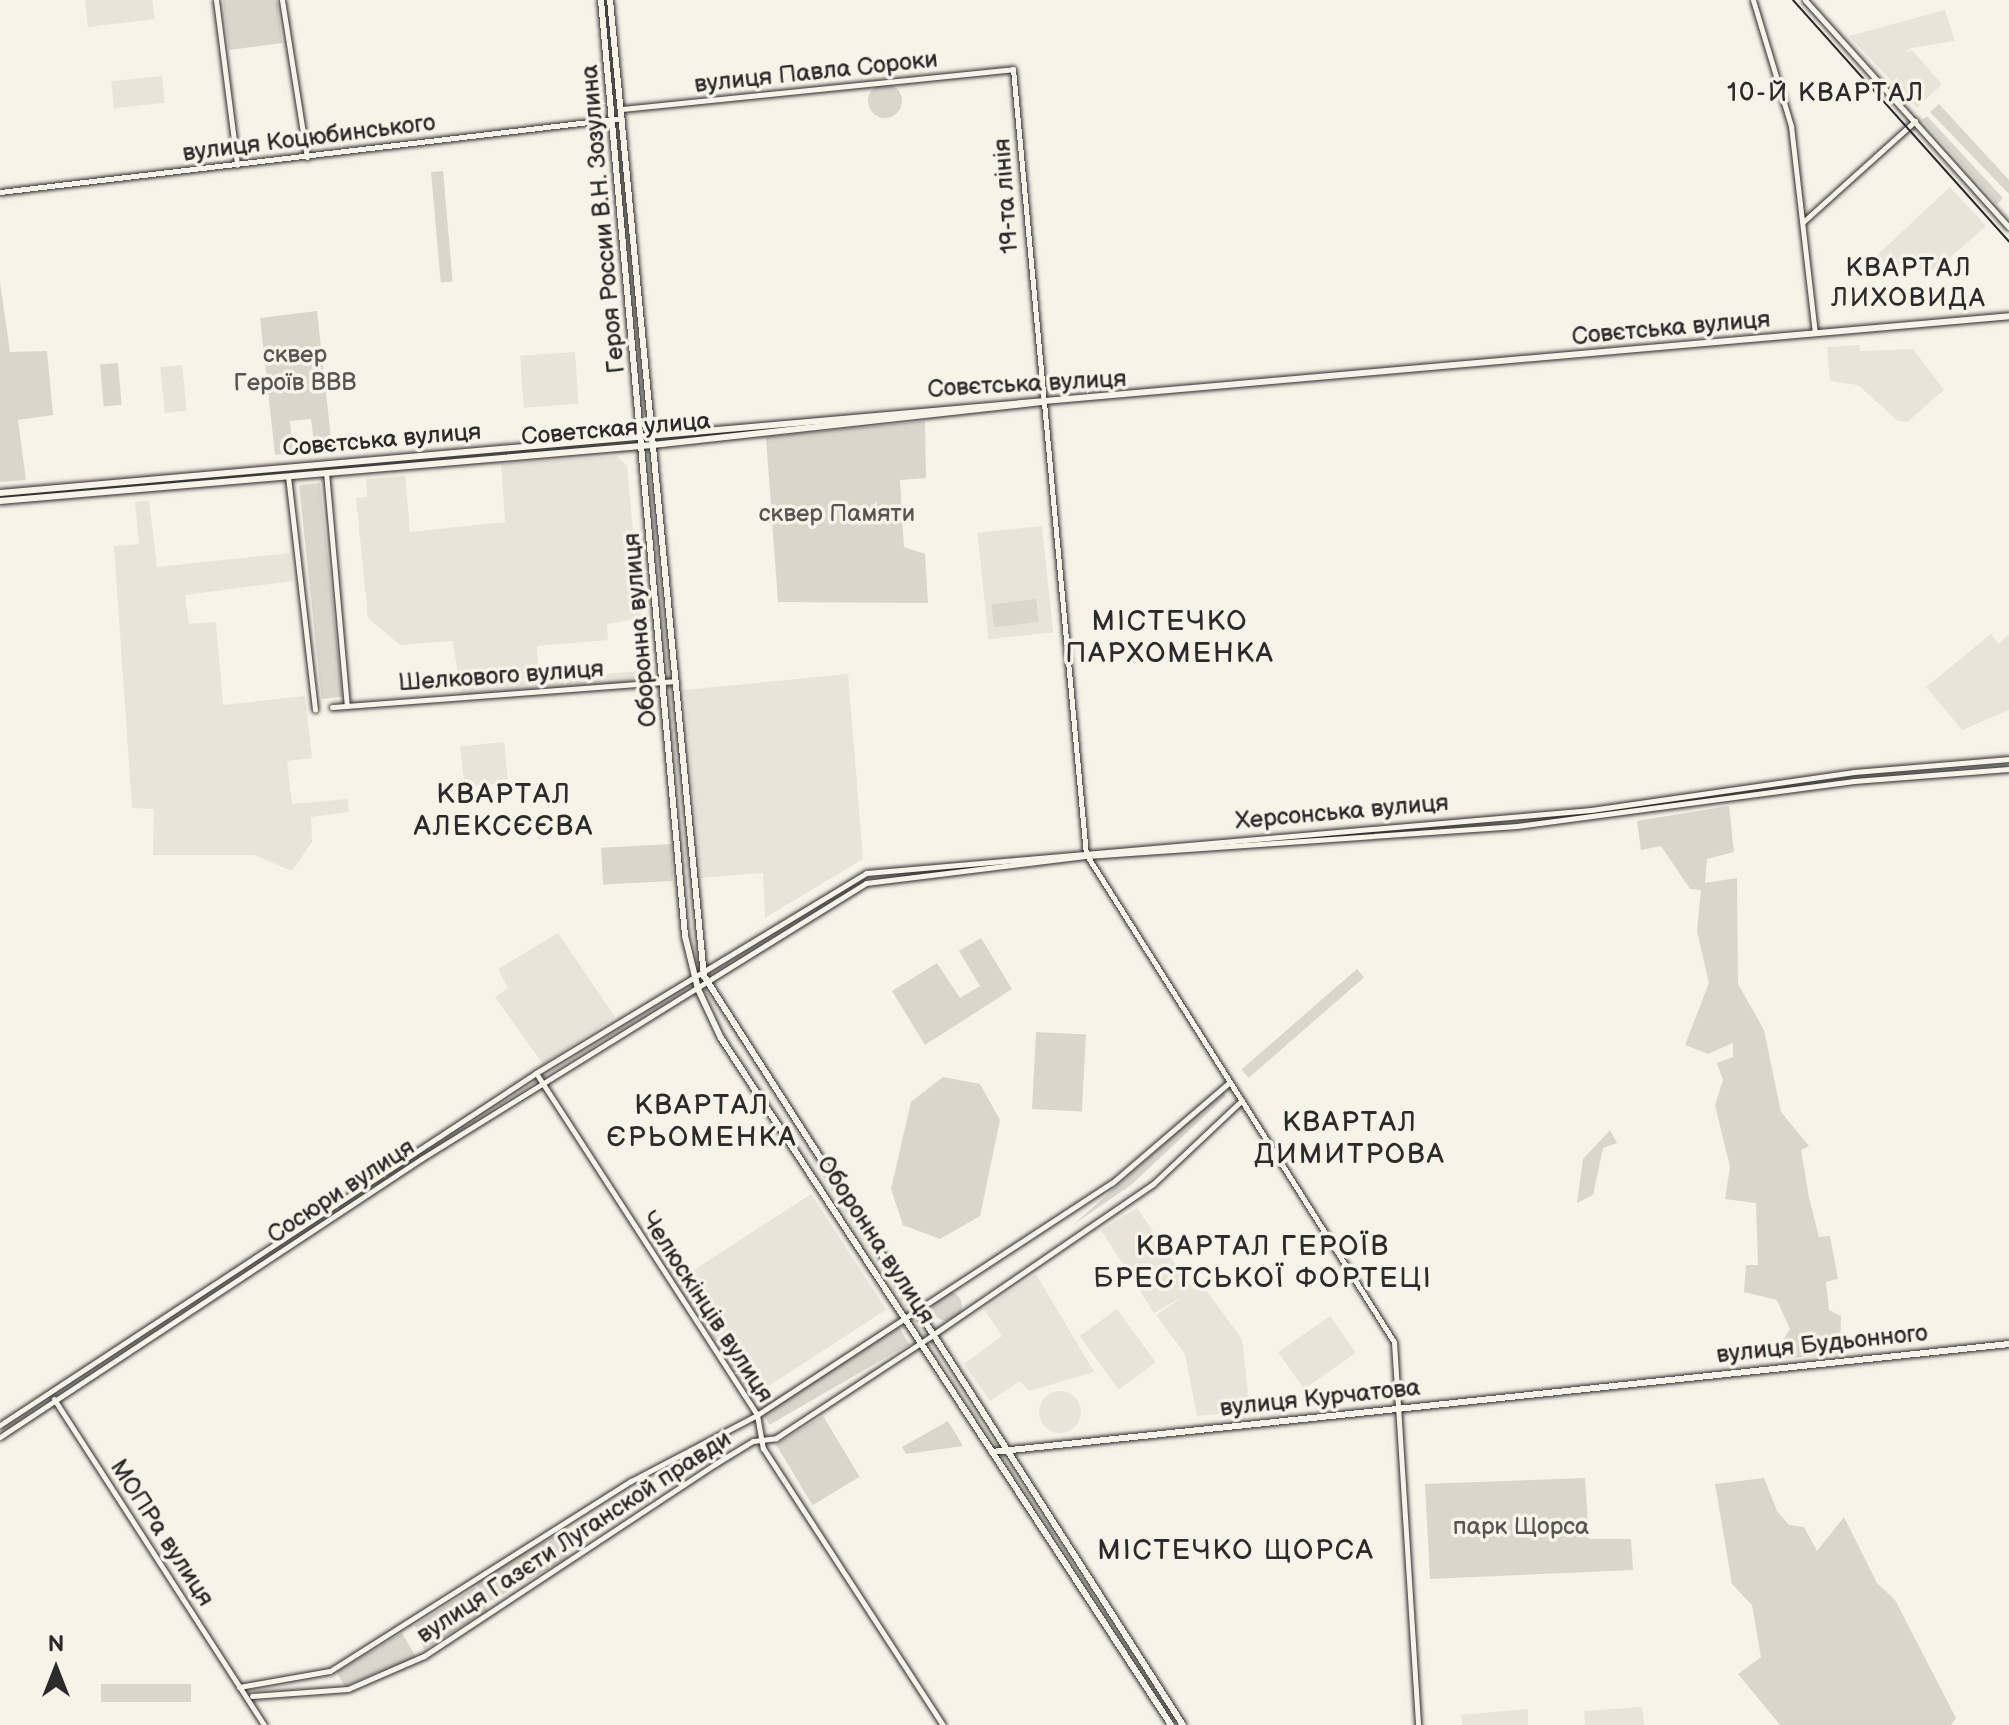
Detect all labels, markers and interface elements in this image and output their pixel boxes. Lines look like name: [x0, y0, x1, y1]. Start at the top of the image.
street label: вулиця Павла Сороки: [693, 45, 939, 99]
street label: Героя России В.Н. Зозулина: [575, 64, 631, 374]
district label: 10-Й КВАРТАЛ: [1727, 78, 1925, 110]
street label: вулиця Коцюбинського: [181, 108, 437, 168]
street label: 19-та лінія: [988, 137, 1024, 255]
district label: КВАРТАЛ ЛИХОВИДА: [1831, 253, 1987, 314]
street label: Совєтська вулиця: [1570, 305, 1772, 351]
park label: сквер Героїв ВВВ: [233, 341, 357, 397]
street label: Совєтська вулиця: [927, 364, 1127, 404]
street label: Советская улица: [520, 406, 712, 452]
street label: Совєтська вулиця: [281, 417, 483, 463]
park label: сквер Памяти: [759, 500, 915, 528]
street label: Оборонна вулиця: [617, 532, 663, 728]
district label: МІСТЕЧКО ПАРХОМЕНКА: [1065, 605, 1275, 671]
street label: Шелкового вулиця: [397, 654, 605, 698]
district label: КВАРТАЛ АЛЕКСЄЄВА: [414, 778, 594, 844]
street label: Херсонська вулиця: [1234, 788, 1450, 836]
district label: КВАРТАЛ ЄРЬОМЕНКА: [607, 1089, 797, 1155]
district label: КВАРТАЛ ДИМИТРОВА: [1254, 1106, 1446, 1172]
street label: Сосюри вулиця: [262, 1133, 420, 1249]
street label: Оборонна вулиця: [811, 1150, 941, 1330]
street label: Челюскінців вулиця: [634, 1206, 780, 1408]
district label: КВАРТАЛ ГЕРОЇВ БРЕСТСЬКОЇ ФОРТЕЦІ: [1093, 1230, 1433, 1296]
street label: вулиця Будьонного: [1715, 1319, 1929, 1369]
street label: вулиця Курчатова: [1218, 1373, 1422, 1423]
street label: вулиця Газєти Луганской правди: [411, 1424, 737, 1650]
street label: МОПРа вулиця: [104, 1454, 220, 1612]
park label: парк Щорса: [1453, 1513, 1589, 1541]
district label: МІСТЕЧКО ЩОРСА: [1097, 1534, 1375, 1568]
north arrow: [16, 1629, 96, 1709]
text: N: [48, 1631, 64, 1658]

